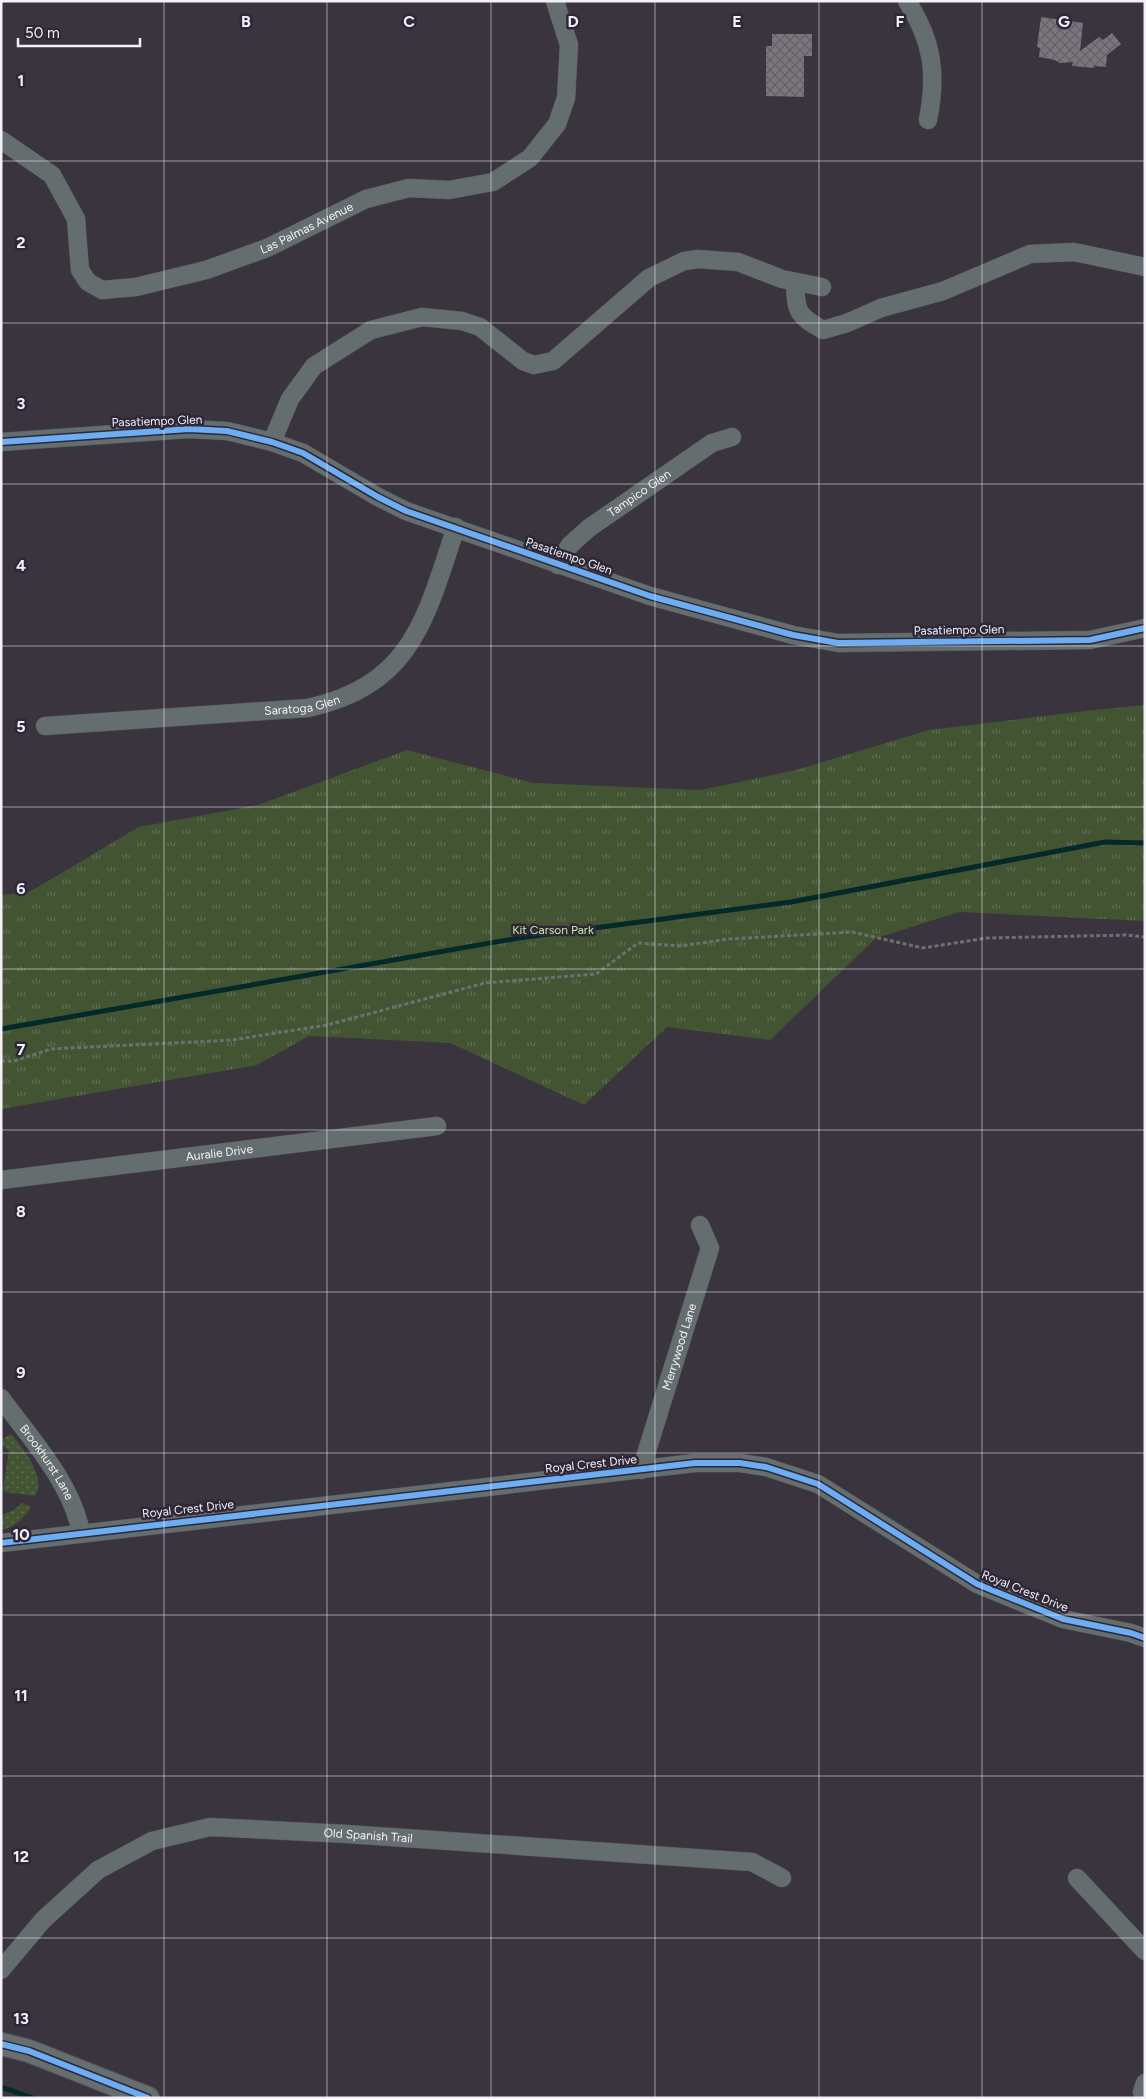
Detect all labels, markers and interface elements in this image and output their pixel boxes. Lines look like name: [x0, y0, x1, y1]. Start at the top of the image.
text: B: [241, 12, 251, 31]
text: C: [403, 12, 415, 31]
text: D: [567, 12, 579, 31]
text: E: [732, 12, 742, 31]
text: F: [896, 12, 905, 31]
text: G: [1058, 12, 1070, 31]
scale bar: [18, 15, 140, 47]
text: 50 m: [25, 24, 60, 42]
text: 1: [18, 71, 24, 90]
street label: Las Palmas Avenue: [258, 199, 356, 257]
text: 2: [16, 233, 26, 252]
text: 3: [17, 394, 26, 413]
street label: Pasatiempo Glen: [111, 412, 203, 430]
street label: Tampico Glen: [605, 466, 674, 520]
street label: Pasatiempo Glen: [524, 535, 614, 577]
text: 4: [16, 556, 26, 575]
street label: Pasatiempo Glen: [913, 622, 1005, 638]
street label: Saratoga Glen: [264, 692, 342, 718]
text: 5: [16, 717, 26, 736]
text: 6: [16, 879, 26, 898]
park label: Kit Carson Park: [512, 923, 594, 937]
text: 7: [17, 1040, 26, 1059]
street label: Auralie Drive: [185, 1142, 254, 1164]
text: 8: [16, 1202, 26, 1221]
street label: Merrywood Lane: [659, 1301, 699, 1392]
text: 9: [16, 1363, 26, 1382]
street label: Brookhurst Lane: [17, 1422, 77, 1503]
street label: Royal Crest Drive: [544, 1452, 638, 1476]
street label: Royal Crest Drive: [141, 1497, 235, 1521]
text: 10: [12, 1525, 30, 1544]
street label: Royal Crest Drive: [980, 1567, 1071, 1615]
text: 11: [14, 1686, 28, 1705]
street label: Old Spanish Trail: [323, 1826, 413, 1846]
text: 12: [13, 1847, 29, 1866]
text: 13: [13, 2009, 29, 2028]

